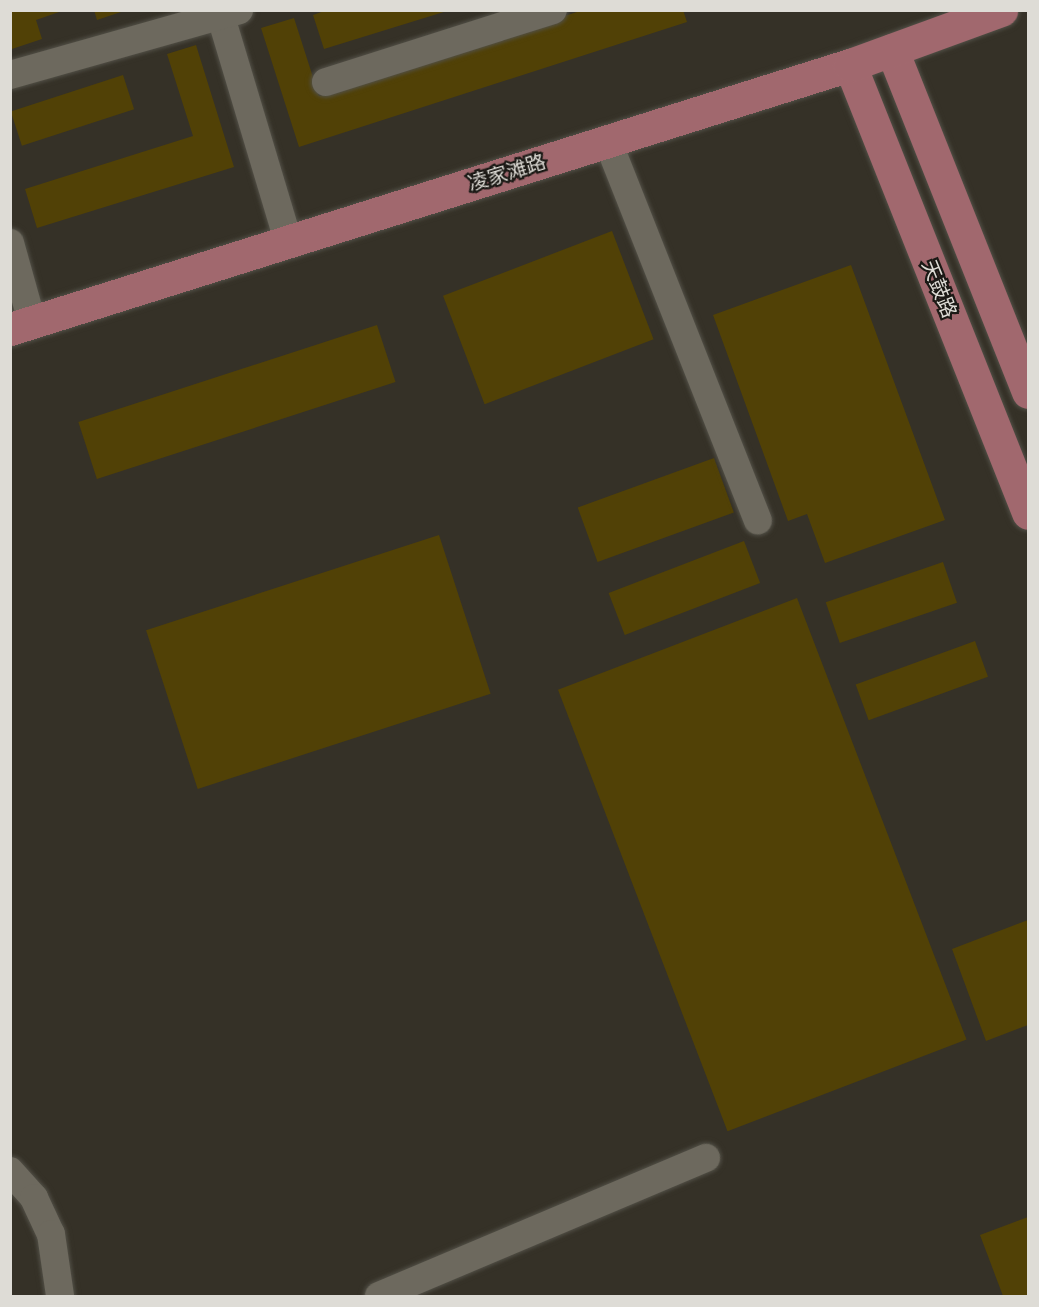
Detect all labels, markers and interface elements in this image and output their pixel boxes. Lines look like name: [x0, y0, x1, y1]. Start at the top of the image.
street label: 凌家滩路: [465, 150, 549, 196]
street label: 天鼓路: [917, 257, 961, 321]

